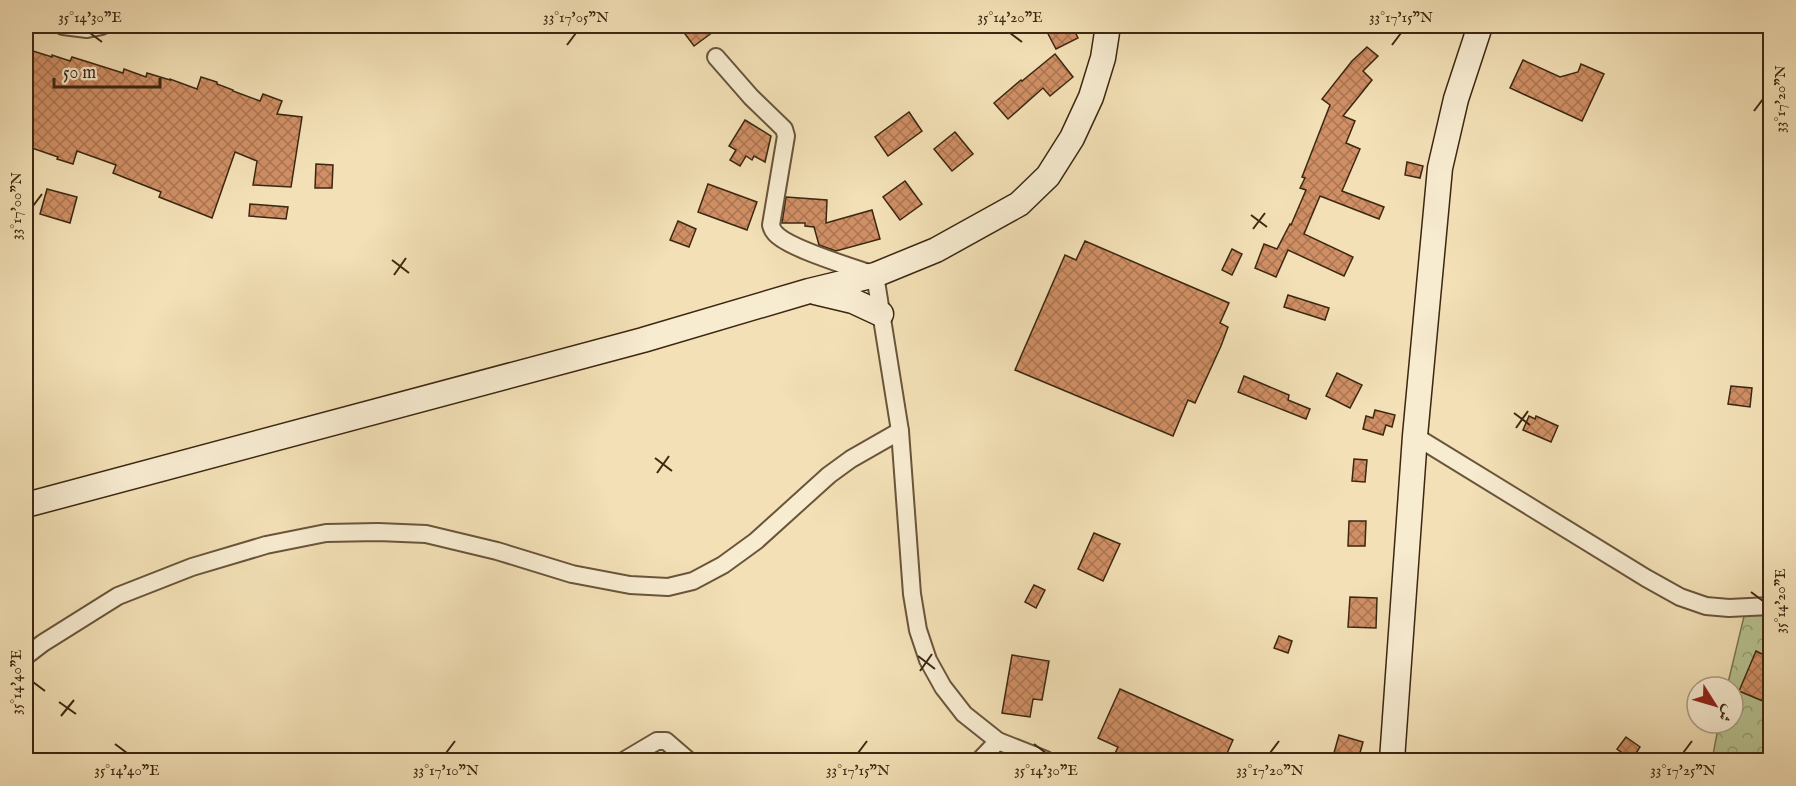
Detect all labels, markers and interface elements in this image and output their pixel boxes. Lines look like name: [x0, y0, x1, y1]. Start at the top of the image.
text: 35°14'30"E: [58, 8, 122, 27]
text: 33°17'05"N: [543, 8, 609, 27]
text: 35°14'20"E: [977, 8, 1043, 27]
text: 33°17'15"N: [1369, 8, 1433, 27]
scale bar: [54, 51, 160, 89]
text: 50 m: [63, 62, 96, 85]
text: 33°17'20"N: [1771, 65, 1790, 133]
text: 33°17'00"N: [7, 172, 26, 240]
text: 35°14'20"E: [1771, 568, 1790, 634]
text: 35°14'40"E: [7, 649, 26, 715]
north arrow: [1685, 675, 1745, 735]
text: ش: [1713, 700, 1738, 725]
text: 35°14'40"E: [94, 761, 160, 780]
text: 33°17'10"N: [413, 761, 479, 780]
text: 33°17'15"N: [826, 761, 890, 780]
text: 35°14'30"E: [1014, 761, 1078, 780]
text: 33°17'20"N: [1236, 761, 1304, 780]
text: 33°17'25"N: [1650, 761, 1716, 780]

